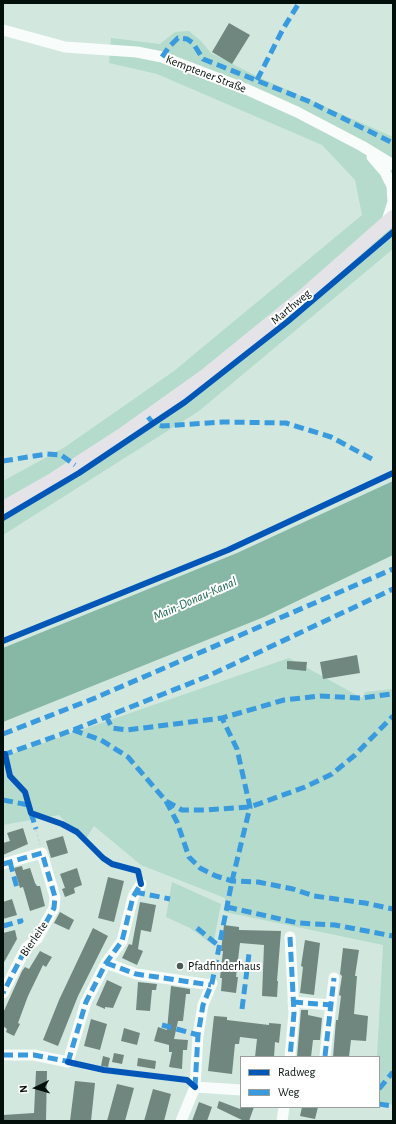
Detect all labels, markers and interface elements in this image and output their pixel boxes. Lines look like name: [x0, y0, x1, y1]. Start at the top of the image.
street label: Kemptener Straße: [164, 52, 248, 96]
street label: Marthweg: [268, 286, 314, 328]
water label: Main-Donau-Kanal: [151, 574, 239, 624]
street label: Bierleite: [17, 919, 51, 959]
place label: Pfadfinderhaus: [188, 959, 260, 973]
marker: Pfadfinderhaus: [175, 961, 185, 971]
legend: [240, 1056, 380, 1108]
text: Radweg: [278, 1066, 315, 1078]
north arrow: [16, 1068, 56, 1108]
text: N: [18, 1085, 29, 1093]
text: Weg: [278, 1086, 299, 1098]

